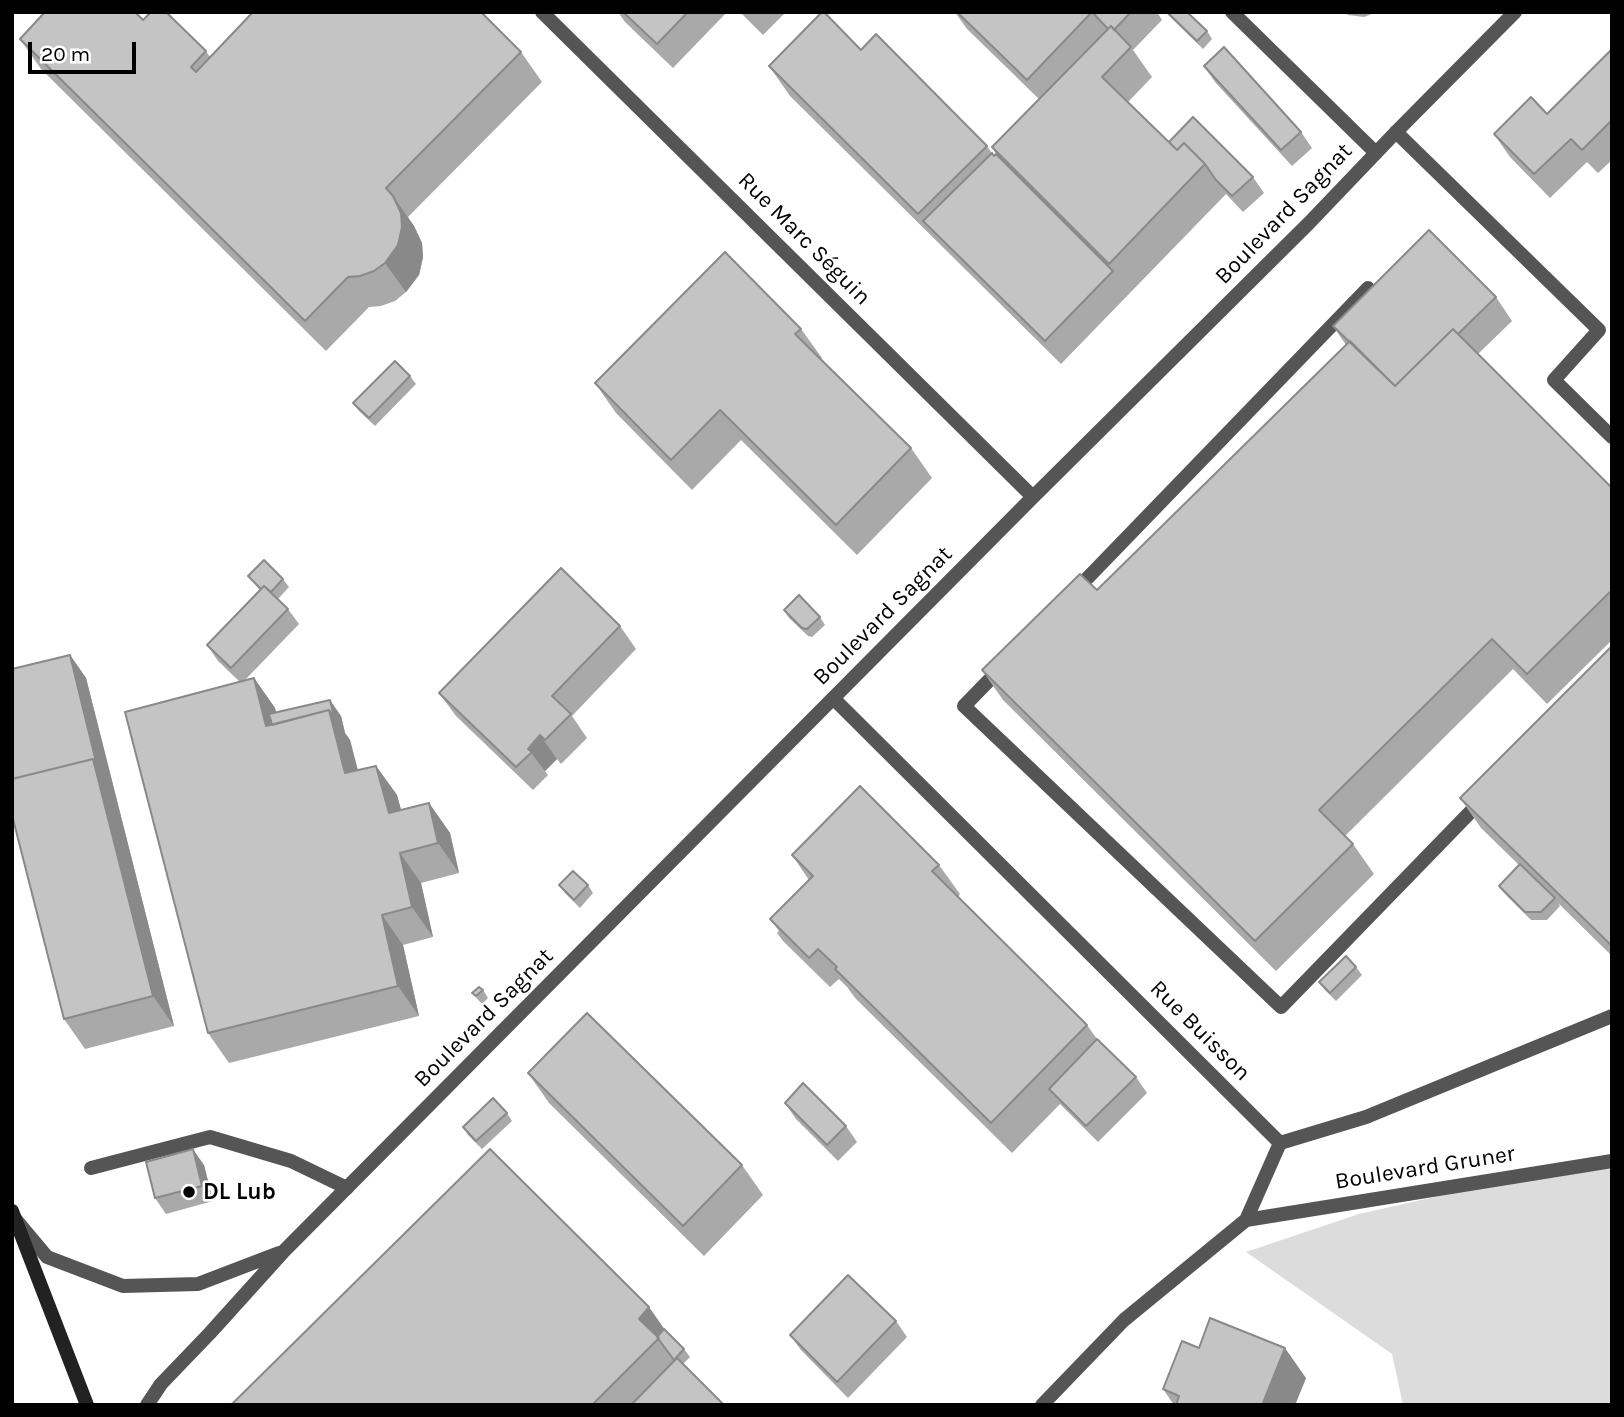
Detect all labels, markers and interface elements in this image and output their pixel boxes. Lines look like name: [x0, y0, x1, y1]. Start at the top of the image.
scale bar: [32, 28, 140, 72]
text: 20 m: [41, 42, 90, 66]
street label: Boulevard Sagnat: [1210, 138, 1358, 290]
street label: Rue Marc Séguin: [732, 167, 876, 311]
street label: Boulevard Sagnat: [808, 541, 958, 691]
street label: Boulevard Sagnat: [409, 943, 559, 1093]
street label: Rue Buisson: [1144, 975, 1256, 1087]
street label: Boulevard Gruner: [1333, 1140, 1517, 1196]
place label: DL Lub: [203, 1178, 276, 1206]
marker: DL Lub: [181, 1184, 197, 1200]

